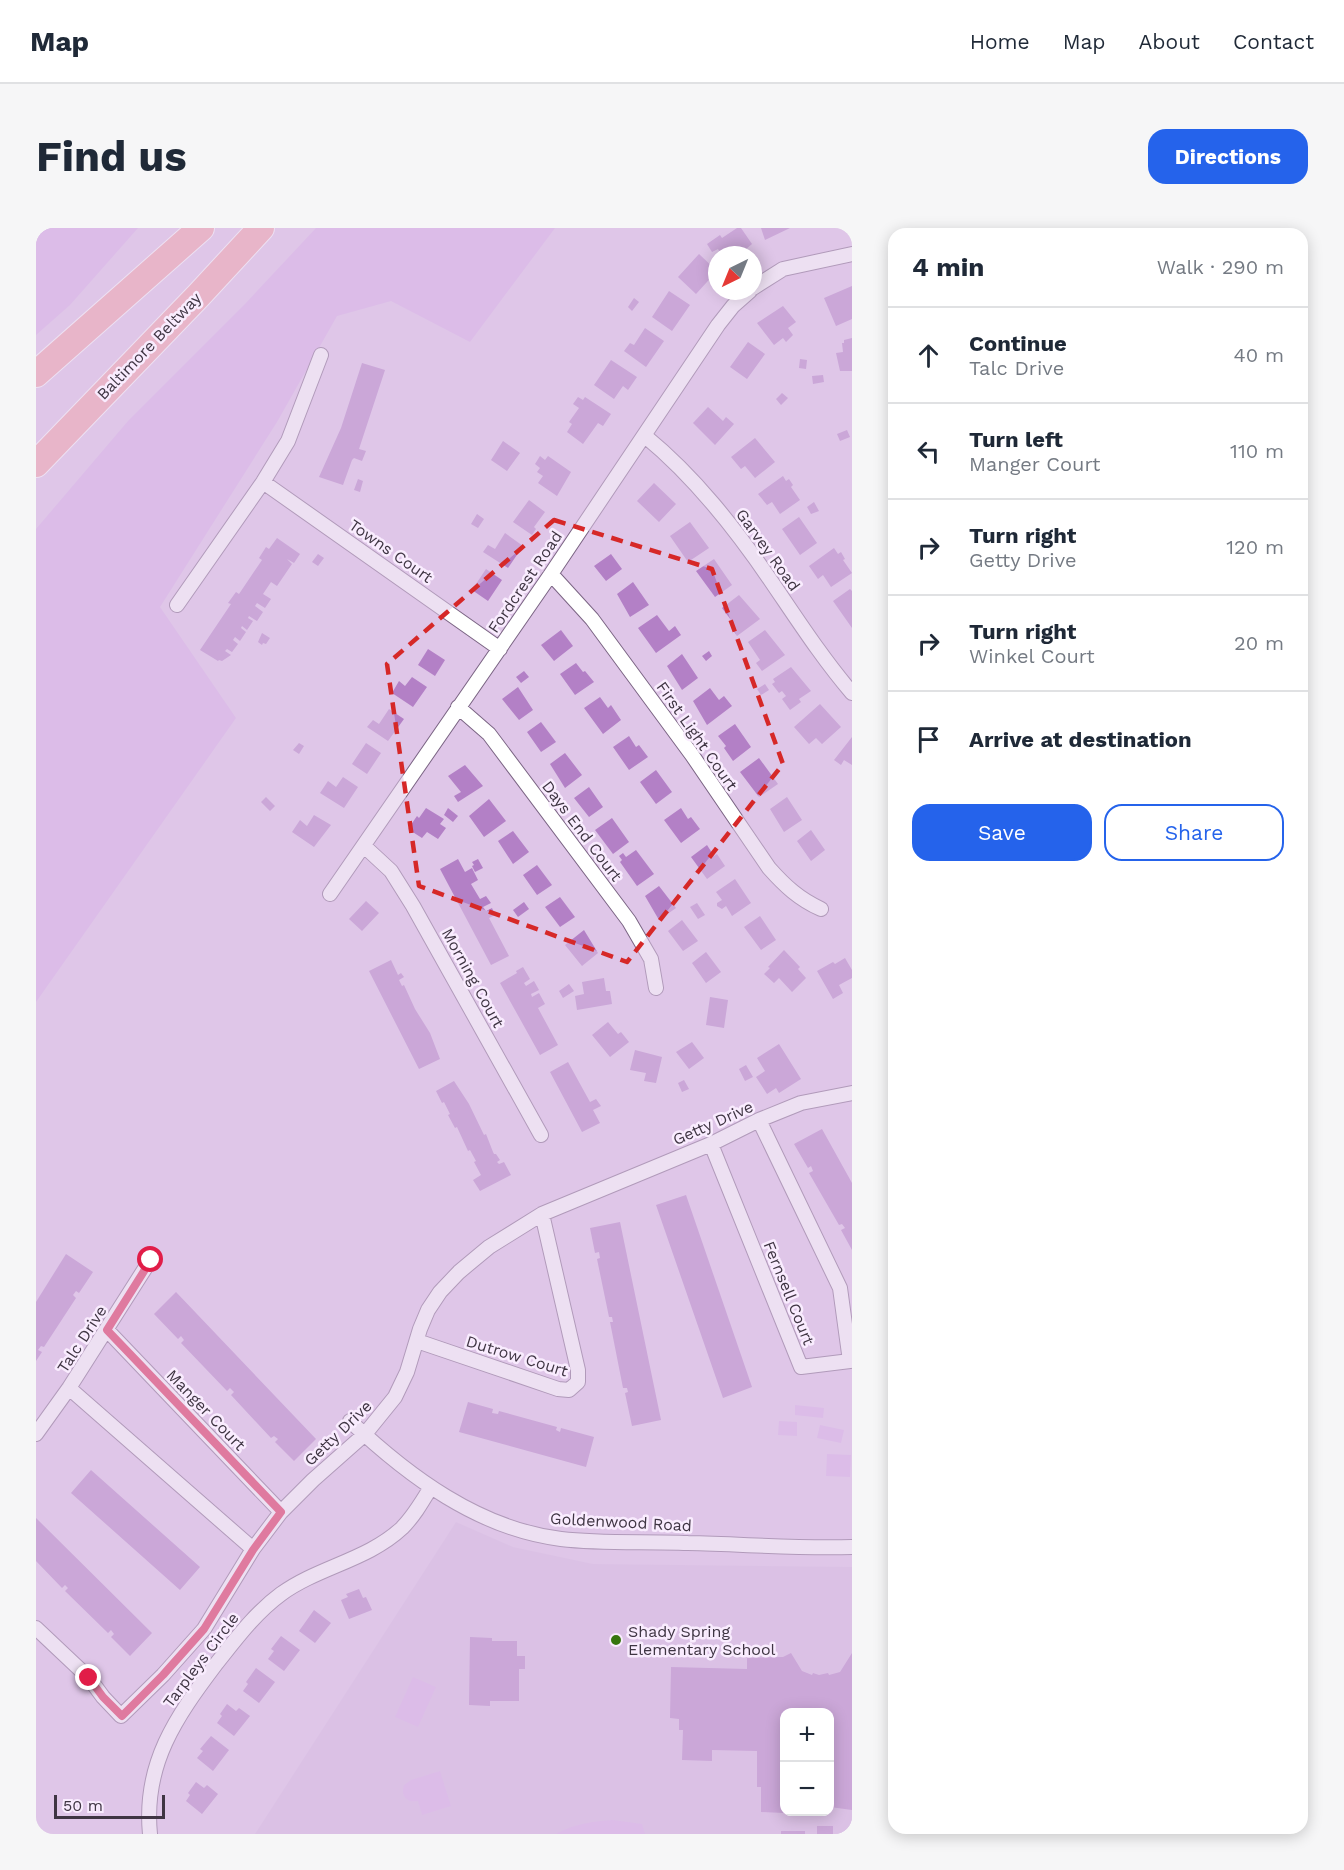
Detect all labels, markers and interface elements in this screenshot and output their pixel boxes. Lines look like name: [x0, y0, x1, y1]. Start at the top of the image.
text: Map: [30, 25, 89, 58]
text: Home: [970, 29, 1030, 54]
text: Map: [1063, 29, 1106, 54]
text: About: [1139, 29, 1200, 54]
text: Contact: [1233, 29, 1314, 54]
button: Directions: [1148, 129, 1308, 184]
text: Find us: [36, 132, 187, 181]
north arrow: [708, 246, 762, 300]
text: 4 min: [912, 252, 984, 282]
text: Walk · 290 m: [1157, 255, 1284, 279]
street label: Baltimore Beltway: [93, 288, 206, 404]
text: Continue: [969, 331, 1067, 356]
icon: ahead: [912, 339, 945, 372]
text: 40 m: [1233, 343, 1284, 367]
text: Talc Drive: [969, 356, 1064, 380]
text: Turn left: [969, 427, 1063, 452]
icon: left: [912, 435, 945, 468]
text: 110 m: [1230, 439, 1284, 463]
text: Manger Court: [969, 452, 1100, 476]
street label: Garvey Road: [732, 505, 804, 595]
street label: Towns Court: [346, 515, 437, 587]
text: Turn right: [969, 523, 1076, 548]
street label: Fordcrest Road: [484, 527, 566, 637]
icon: right: [912, 531, 945, 564]
text: 120 m: [1226, 535, 1284, 559]
text: Getty Drive: [969, 548, 1077, 572]
text: Turn right: [969, 619, 1076, 644]
icon: right: [912, 627, 945, 660]
text: 20 m: [1234, 631, 1284, 655]
text: Winkel Court: [969, 644, 1095, 668]
street label: First Light Court: [652, 678, 742, 794]
icon: arrive: [912, 723, 945, 756]
text: Arrive at destination: [969, 727, 1192, 752]
street label: Days End Court: [538, 777, 626, 885]
button: Save: [912, 804, 1092, 861]
button: Share: [1104, 804, 1284, 861]
street label: Morning Court: [438, 925, 508, 1031]
street label: Getty Drive: [670, 1097, 756, 1149]
street label: Fernsell Court: [760, 1238, 819, 1348]
route start: [137, 1246, 163, 1272]
street label: Talc Drive: [53, 1302, 111, 1376]
street label: Dutrow Court: [464, 1332, 570, 1381]
street label: Manger Court: [163, 1366, 250, 1455]
street label: Getty Drive: [300, 1396, 376, 1470]
street label: Goldenwood Road: [550, 1509, 692, 1535]
street label: Tarpleys Circle: [159, 1609, 243, 1711]
place label: Shady Spring Elementary School: [628, 1622, 776, 1659]
marker: Shady Spring Elementary School: [609, 1633, 623, 1647]
route end: [75, 1664, 101, 1690]
map controls: [780, 1708, 834, 1816]
button: +: [780, 1708, 834, 1762]
button: −: [780, 1762, 834, 1816]
scale bar: [54, 1792, 165, 1820]
text: 50 m: [63, 1796, 103, 1815]

